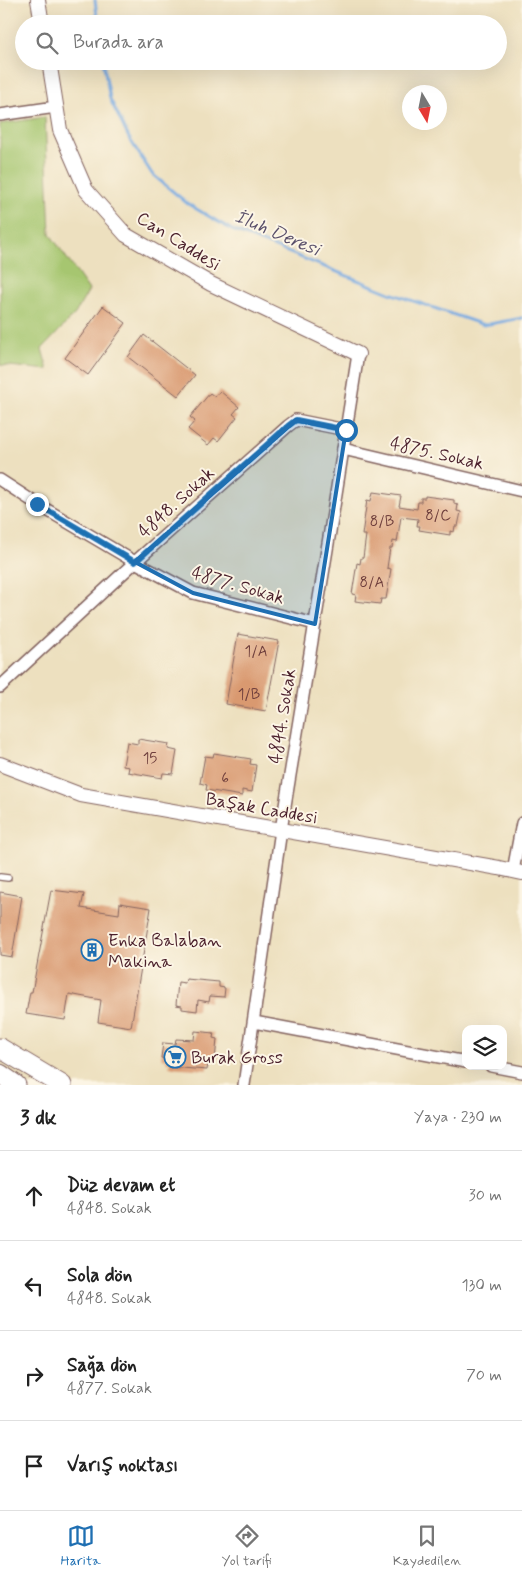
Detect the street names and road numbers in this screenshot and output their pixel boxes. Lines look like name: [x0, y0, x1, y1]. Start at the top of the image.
street label: Can Caddesi: [132, 206, 225, 277]
street label: 4875. Sokak: [388, 432, 486, 476]
street label: 4848. Sokak: [133, 462, 220, 544]
street label: 4877. Sokak: [189, 561, 287, 611]
street label: 4844. Sokak: [264, 667, 302, 765]
street label: Başak Caddesi: [204, 787, 320, 831]

